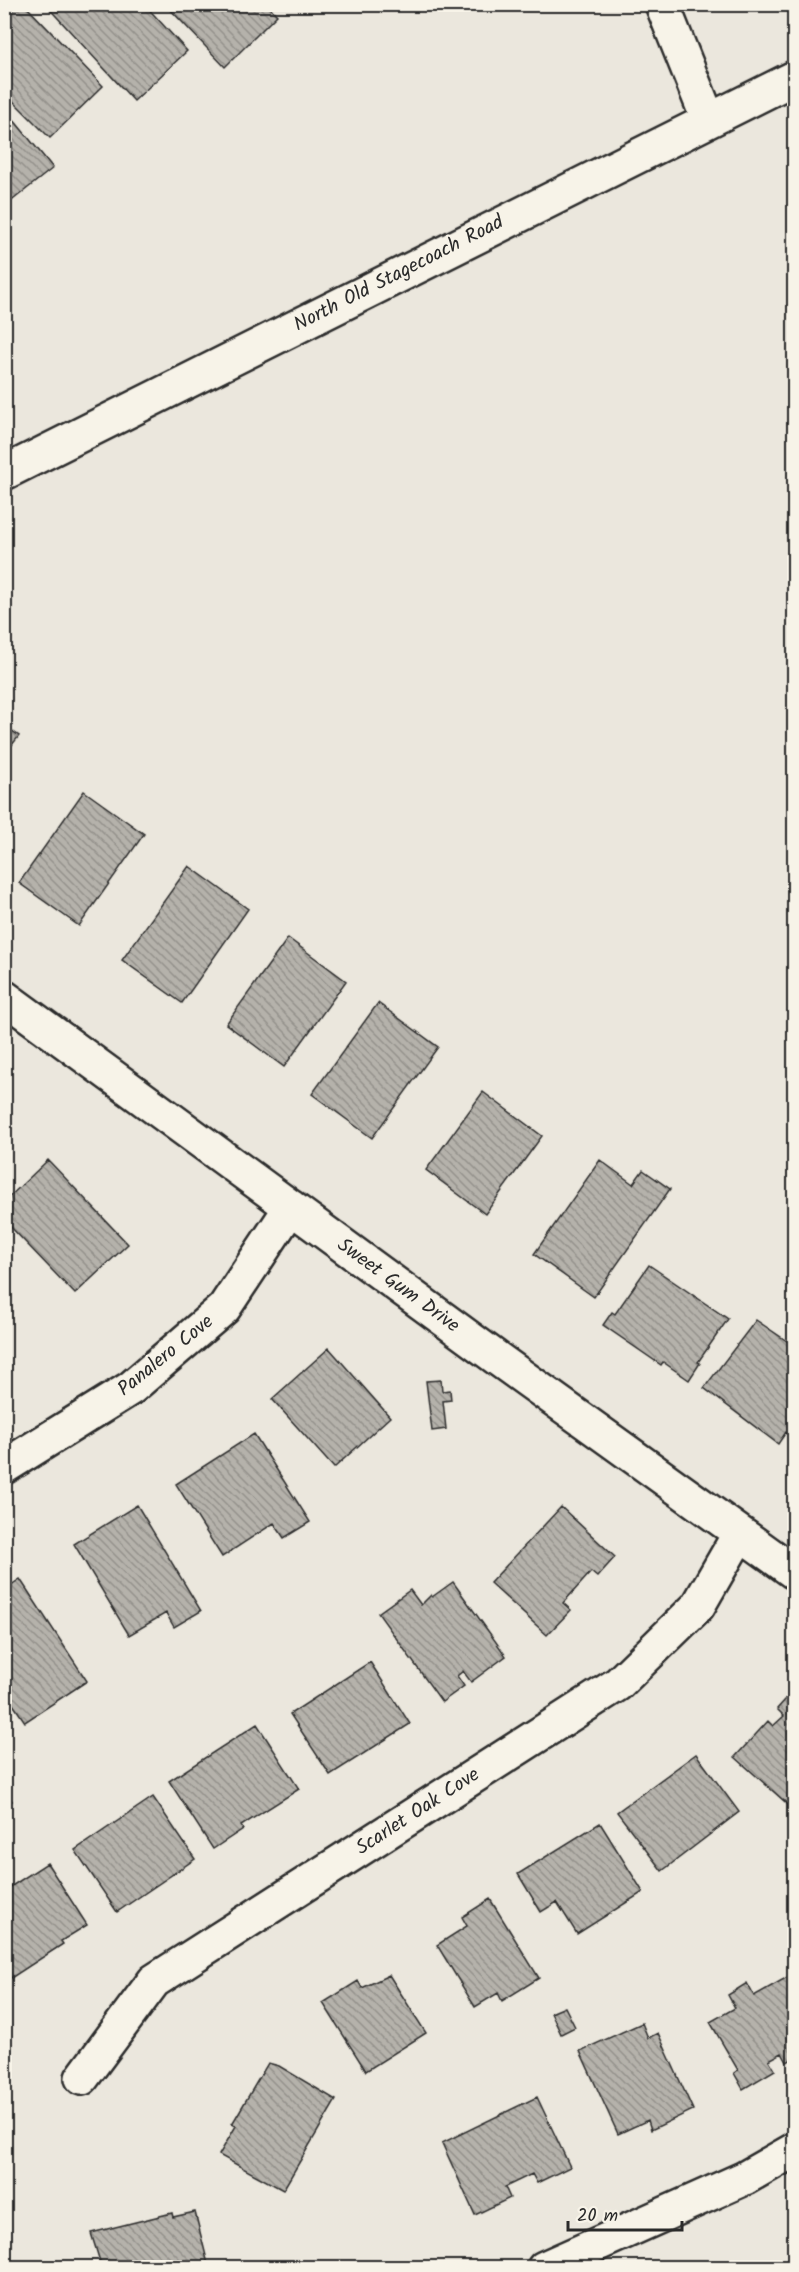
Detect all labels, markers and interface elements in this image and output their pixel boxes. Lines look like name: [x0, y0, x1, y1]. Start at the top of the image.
street label: North Old Stagecoach Road: [288, 207, 511, 341]
street label: Sweet Gum Drive: [330, 1230, 466, 1342]
street label: Panalero Cove: [111, 1307, 221, 1405]
street label: Scarlet Oak Cove: [349, 1760, 487, 1864]
scale bar: [568, 2194, 682, 2232]
text: 20 m: [577, 2202, 618, 2231]

